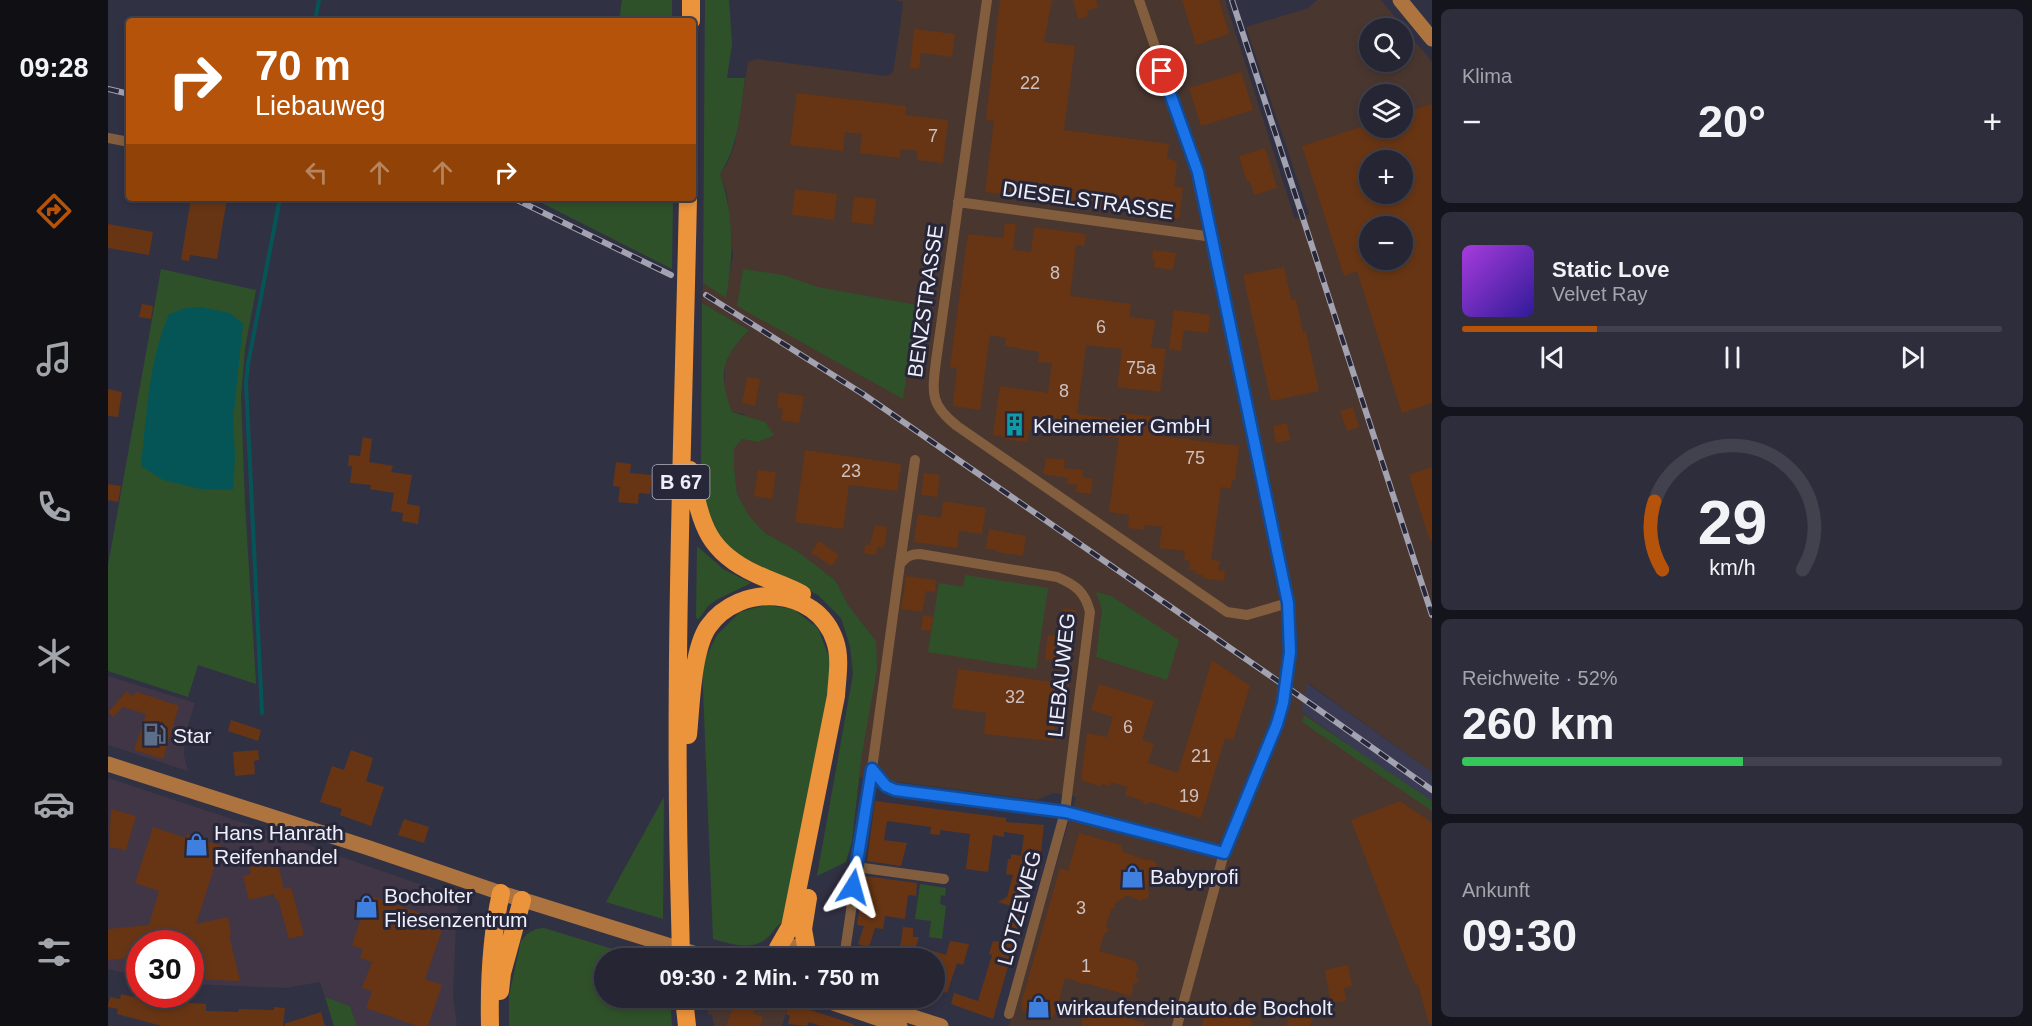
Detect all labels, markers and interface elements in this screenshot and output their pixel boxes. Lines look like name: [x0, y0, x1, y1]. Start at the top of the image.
map controls: [1359, 18, 1413, 270]
button: search: [1359, 18, 1413, 72]
icon: right: [156, 42, 234, 120]
text: 70 m: [255, 42, 351, 89]
pin: [1136, 45, 1187, 96]
text: 09:28: [19, 53, 89, 83]
icon: arrive: [1145, 54, 1178, 87]
text: Klima: [1462, 65, 1512, 87]
house number: 22: [1020, 73, 1040, 93]
button: layers: [1359, 84, 1413, 138]
text: Liebauweg: [255, 91, 386, 121]
text: 20°: [1698, 96, 1766, 147]
text: −: [1462, 103, 1481, 140]
text: +: [1983, 103, 2002, 140]
house number: 7: [928, 126, 938, 146]
button: +: [1359, 150, 1413, 204]
icon: left: [300, 156, 333, 189]
icon: ahead: [363, 156, 396, 189]
icon: ahead: [426, 156, 459, 189]
icon: right: [489, 156, 522, 189]
street label: DIESELSTRASSE: [1001, 177, 1175, 223]
icon: directions: [33, 190, 75, 232]
button: −: [1359, 216, 1413, 270]
street label: BENZSTRASSE: [903, 223, 947, 379]
text: Static Love: [1552, 257, 1669, 282]
house number: 8: [1050, 263, 1060, 283]
text: Velvet Ray: [1552, 283, 1648, 305]
house number: 6: [1096, 317, 1106, 337]
icon: music: [33, 338, 75, 380]
icon: previous: [1536, 341, 1569, 374]
icon: pause: [1716, 341, 1749, 374]
icon: next: [1896, 341, 1929, 374]
house number: 75a: [1126, 358, 1157, 378]
house number: 8: [1059, 381, 1069, 401]
building icon: Kleinemeier GmbH: [1002, 412, 1028, 438]
place label: Kleinemeier GmbH: [1033, 414, 1210, 437]
house number: 75: [1185, 448, 1205, 468]
house number: 23: [841, 461, 861, 481]
road number: B 67: [652, 465, 710, 499]
icon: phone: [33, 486, 75, 528]
text: 29: [1697, 488, 1767, 557]
text: km/h: [1709, 556, 1755, 580]
street label: LIEBAUWEG: [1043, 612, 1079, 738]
icon: climate: [33, 635, 75, 677]
text: Reichweite · 52%: [1462, 667, 1618, 689]
house number: 32: [1005, 687, 1025, 707]
text: 260 km: [1462, 698, 1615, 749]
house number: 6: [1123, 717, 1133, 737]
fuel station icon: Star: [142, 722, 168, 748]
place label: Star: [173, 724, 212, 747]
house number: 21: [1191, 746, 1211, 766]
icon: car: [33, 783, 75, 825]
house number: 19: [1179, 786, 1199, 806]
place label: Hans Hanrath Reifenhandel: [214, 821, 344, 868]
shop icon: Hans Hanrath Reifenhandel: [183, 831, 209, 857]
street label: LOTZEWEG: [993, 848, 1045, 968]
position arrow: [821, 855, 885, 919]
shop icon: Babyprofi: [1119, 863, 1145, 889]
place label: Babyprofi: [1150, 865, 1239, 888]
text: Ankunft: [1462, 879, 1530, 901]
place label: Bocholter Fliesenzentrum: [384, 884, 528, 931]
shop icon: Bocholter Fliesenzentrum: [353, 894, 379, 920]
house number: 3: [1076, 898, 1086, 918]
text: 09:30: [1462, 910, 1577, 961]
speed limit sign: 30: [126, 930, 204, 1008]
icon: filters: [33, 931, 75, 973]
house number: 1: [1081, 956, 1091, 976]
text: 09:30 · 2 Min. · 750 m: [659, 965, 880, 990]
shop icon: wirkaufendeinauto.de Bocholt: [1026, 994, 1052, 1020]
place label: wirkaufendeinauto.de Bocholt: [1056, 996, 1333, 1019]

